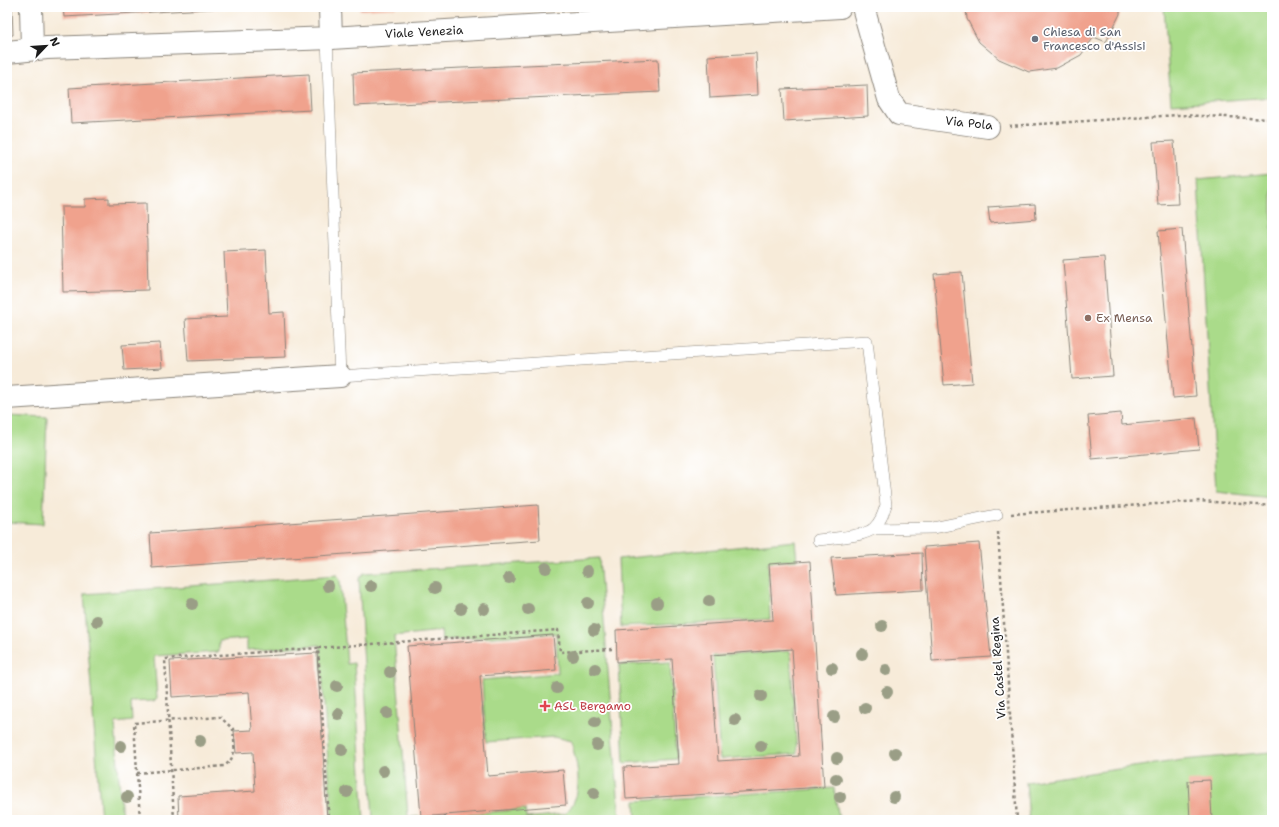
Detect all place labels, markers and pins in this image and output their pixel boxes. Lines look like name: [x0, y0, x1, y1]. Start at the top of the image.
place label: Chiesa di San Francesco d'Assisi: [1043, 24, 1146, 54]
marker: Chiesa di San Francesco d'Assisi: [1030, 34, 1040, 44]
place label: Ex Mensa: [1096, 310, 1153, 326]
marker: Ex Mensa: [1083, 313, 1093, 323]
place label: ASL Bergamo: [554, 698, 631, 714]
marker: ASL Bergamo: [539, 700, 551, 712]

